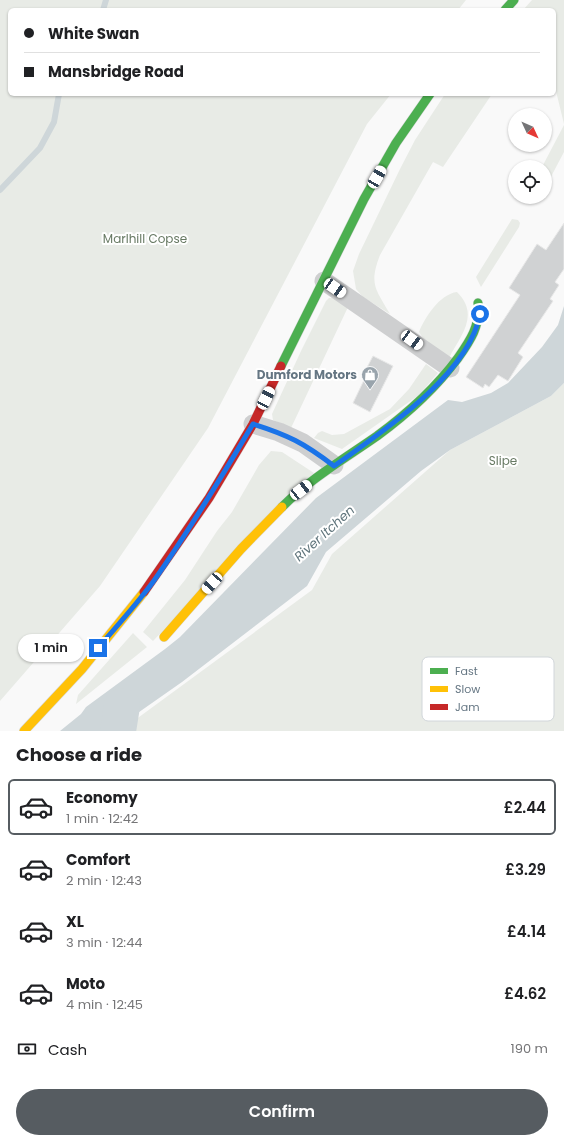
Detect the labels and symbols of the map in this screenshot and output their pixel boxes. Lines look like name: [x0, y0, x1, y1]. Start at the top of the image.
north arrow: [508, 108, 552, 152]
car: [366, 164, 388, 190]
park label: Marlhill Copse: [103, 230, 187, 247]
car: [322, 276, 348, 300]
route start: [471, 305, 489, 323]
car: [399, 328, 425, 352]
shop icon: Dumford Motors: [360, 365, 380, 390]
place label: Dumford Motors: [257, 366, 357, 383]
car: [255, 385, 277, 411]
park label: Slipe: [489, 452, 517, 469]
car: [288, 478, 314, 502]
water label: River Itchen: [290, 501, 359, 566]
car: [200, 570, 224, 596]
callout: 1 min: [18, 634, 84, 662]
route end: [89, 639, 107, 657]
legend: [422, 657, 554, 721]
text: Fast: [455, 663, 478, 679]
text: Slow: [455, 681, 480, 697]
text: Jam: [455, 699, 480, 715]

